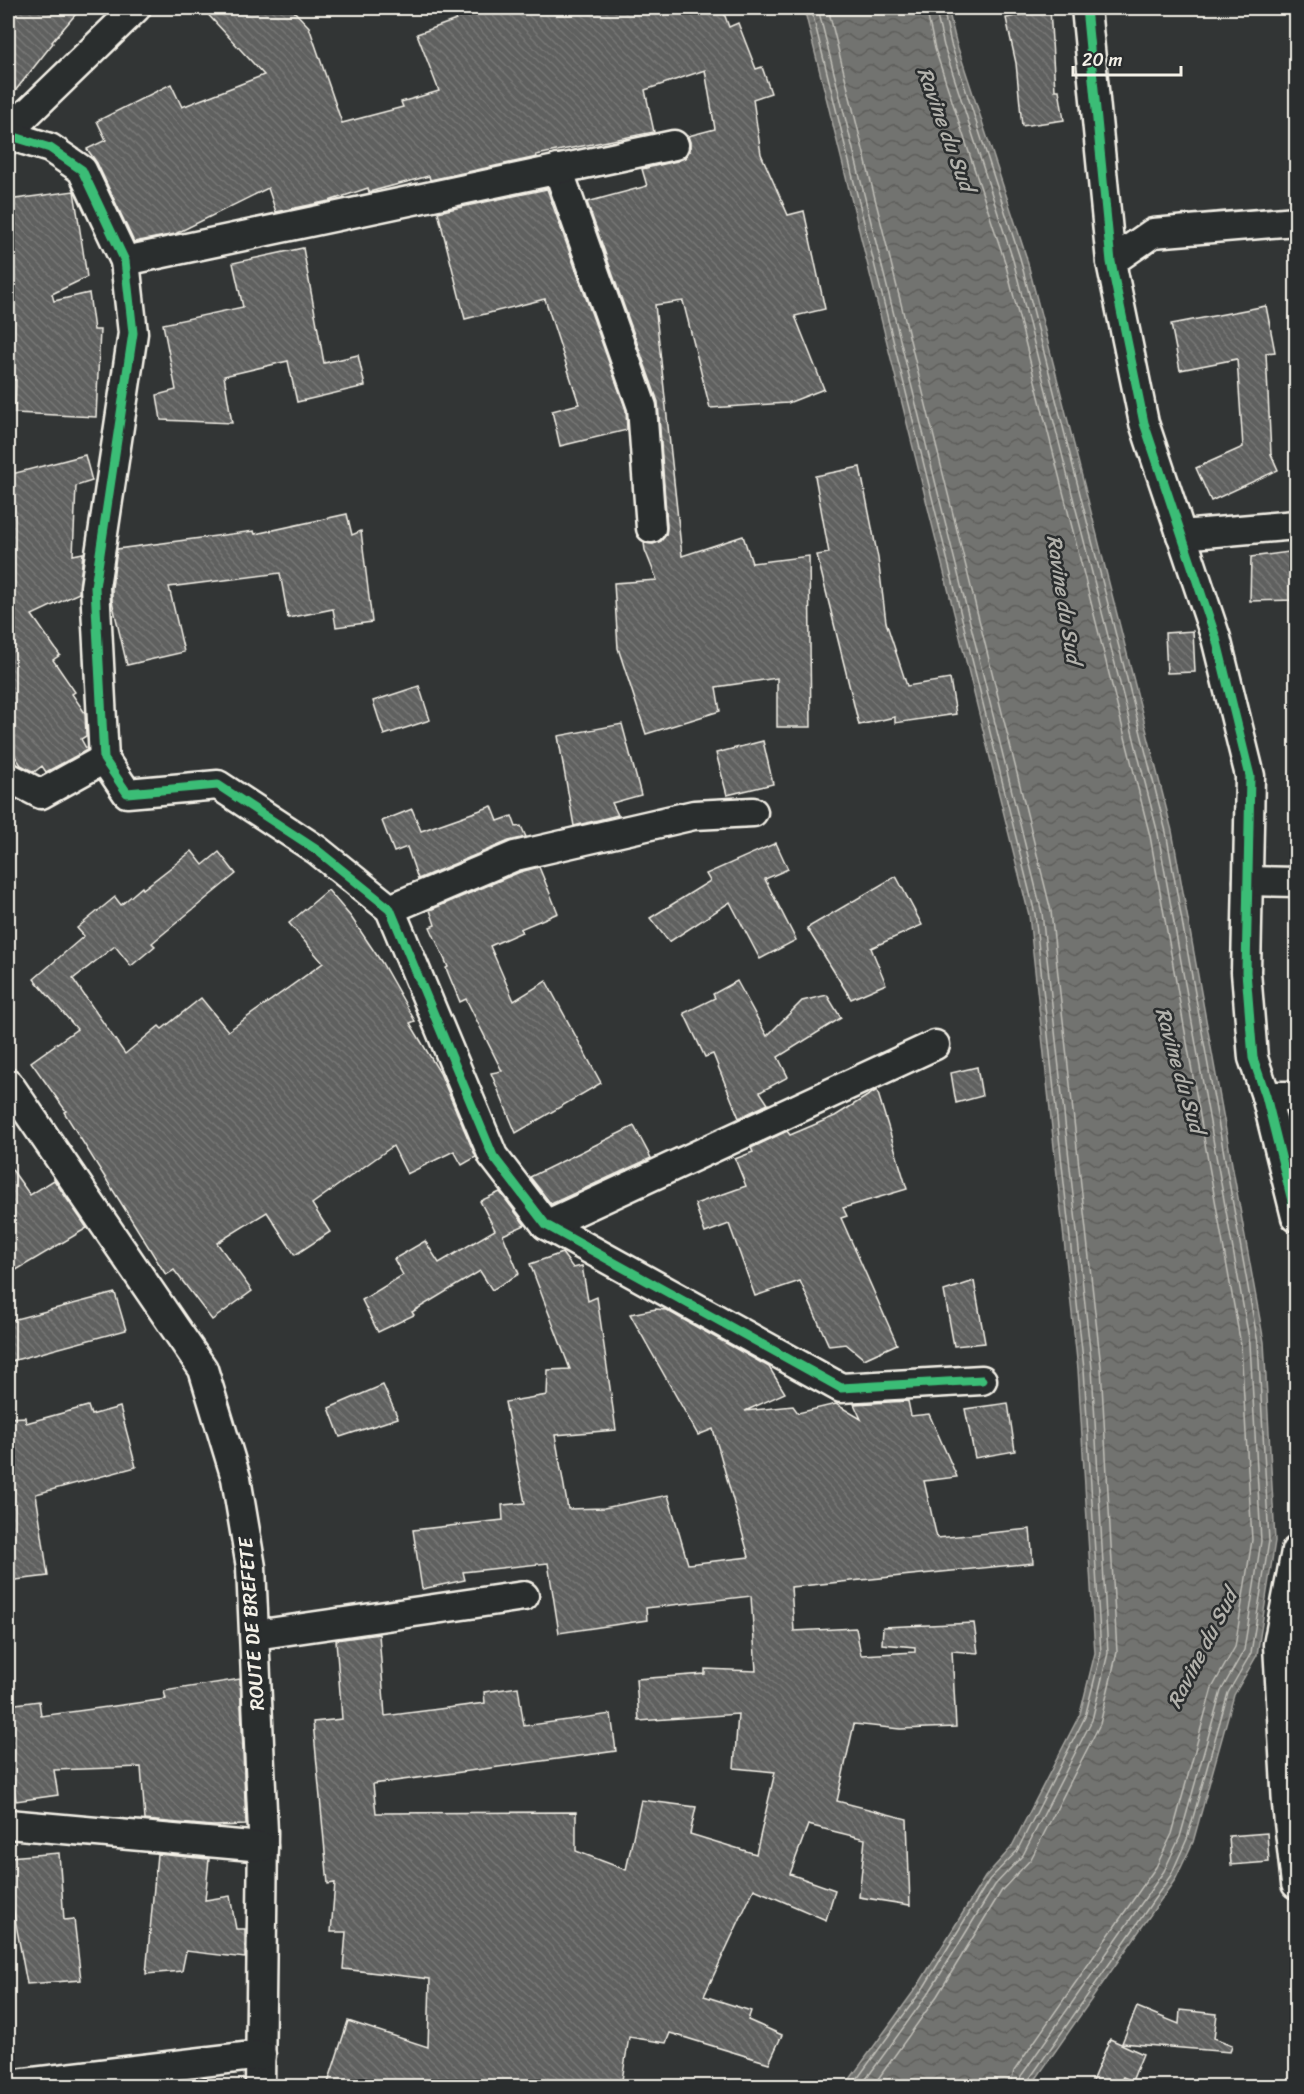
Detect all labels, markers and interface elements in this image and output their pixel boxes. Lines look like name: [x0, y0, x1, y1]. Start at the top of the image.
scale bar: [1073, 39, 1181, 77]
text: 20 m: [1082, 44, 1122, 76]
water label: Ravine du Sud: [906, 62, 988, 202]
water label: Ravine du Sud: [1035, 532, 1094, 672]
water label: Ravine du Sud: [1144, 1003, 1218, 1143]
street label: ROUTE DE BREFETE: [228, 1534, 275, 1712]
water label: Ravine du Sud: [1156, 1578, 1251, 1715]

